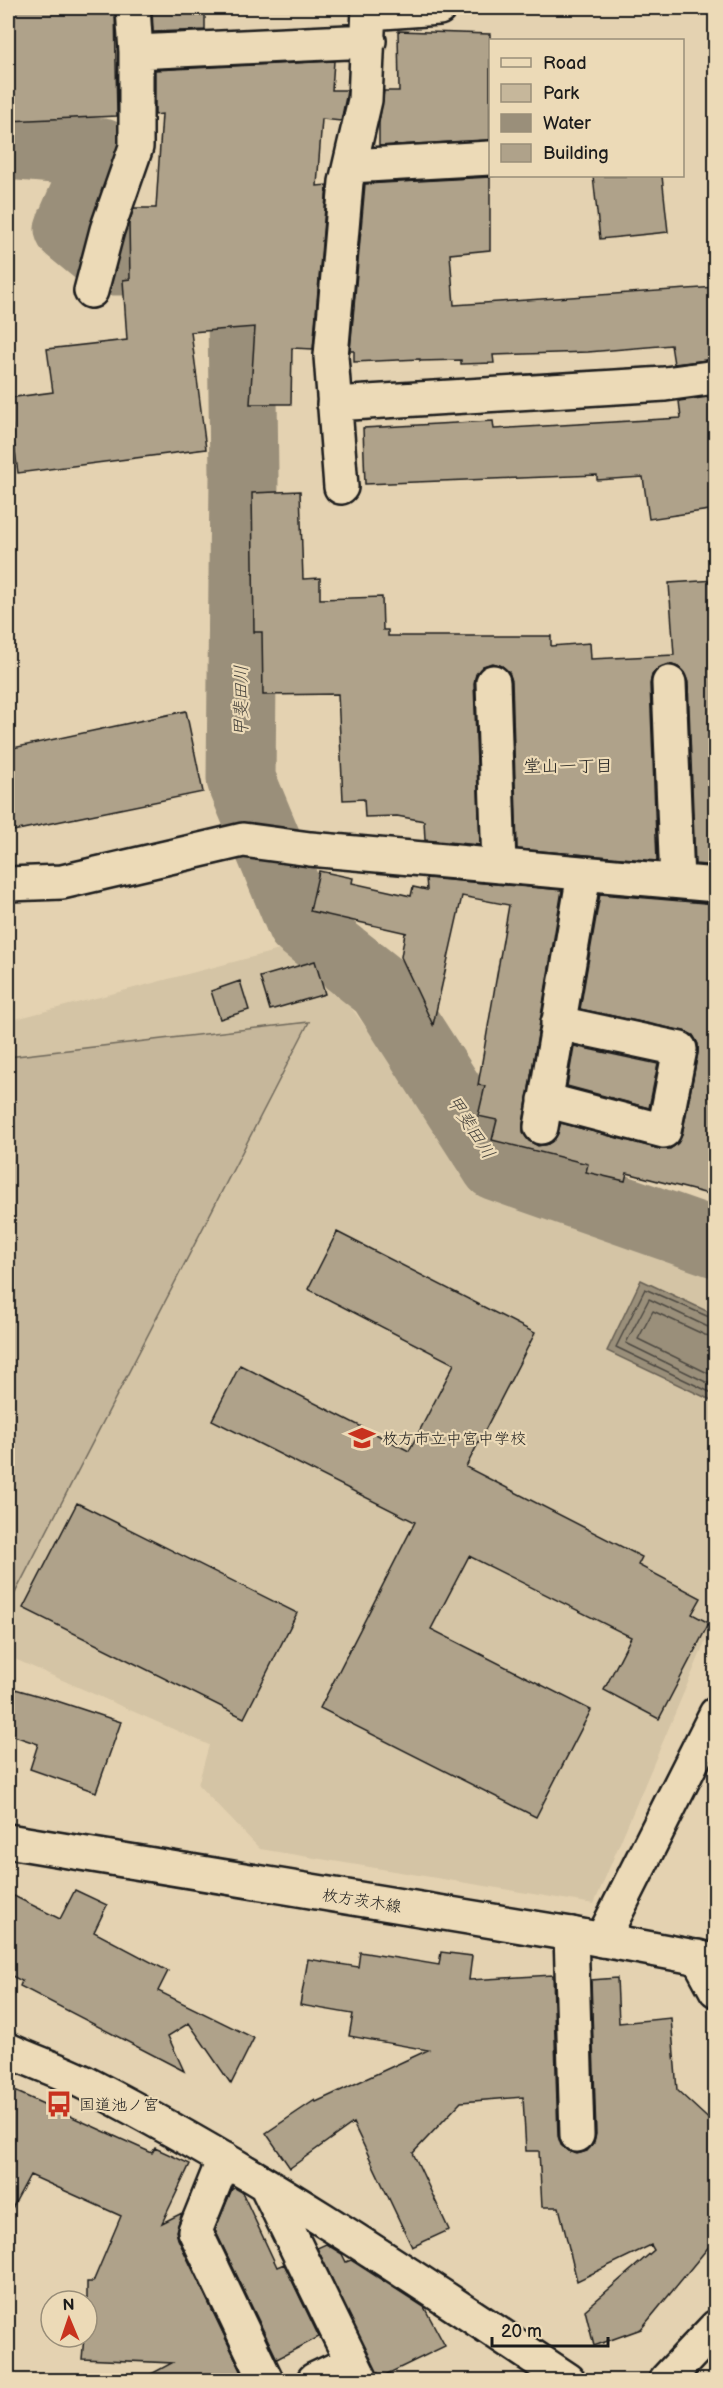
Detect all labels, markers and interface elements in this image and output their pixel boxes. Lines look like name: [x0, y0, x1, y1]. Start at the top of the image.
legend: [489, 39, 684, 177]
text: Road: [543, 53, 587, 74]
text: Park: [543, 83, 579, 104]
text: Water: [543, 113, 591, 134]
text: Building: [543, 143, 609, 164]
water label: 甲斐田川: [231, 665, 252, 737]
district label: 堂山一丁目: [523, 756, 613, 777]
water label: 甲斐田川: [442, 1091, 499, 1163]
school or university icon: 枚方市立中宮中学校: [347, 1423, 377, 1453]
place label: 枚方市立中宮中学校: [382, 1430, 526, 1449]
street label: 枚方茨木線: [321, 1886, 403, 1917]
bus stop icon: 国道池ノ宮: [44, 2089, 74, 2119]
place label: 国道池ノ宮: [79, 2096, 159, 2115]
north arrow: [39, 2289, 99, 2349]
text: N: [62, 2296, 75, 2315]
scale bar: [492, 2310, 608, 2348]
text: 20 m: [501, 2321, 542, 2342]

